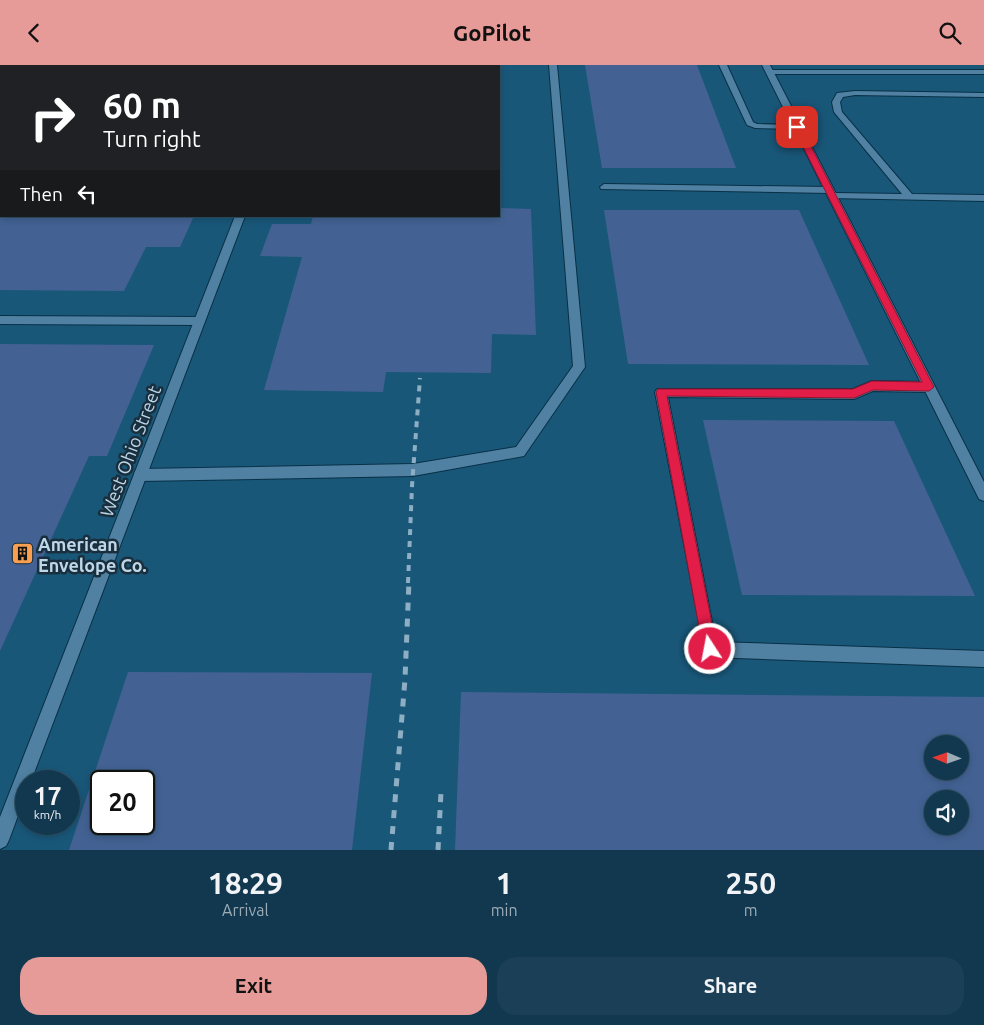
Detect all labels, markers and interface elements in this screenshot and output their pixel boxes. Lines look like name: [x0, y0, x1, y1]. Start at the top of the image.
icon: back: [20, 19, 48, 47]
icon: search: [936, 19, 964, 47]
text: GoPilot: [453, 20, 531, 45]
icon: right: [20, 85, 85, 150]
text: 60 m: [103, 85, 181, 125]
pin: [776, 106, 818, 148]
icon: arrive: [783, 113, 811, 141]
text: Turn right: [103, 126, 201, 151]
icon: left: [73, 180, 101, 208]
text: Then: [20, 183, 63, 205]
street label: West Ohio Street: [96, 383, 164, 519]
place label: American Envelope Co.: [38, 534, 147, 575]
building icon: American Envelope Co.: [10, 542, 34, 566]
position arrow: [683, 622, 735, 674]
north arrow: [924, 735, 969, 780]
map controls: [924, 735, 969, 835]
speed limit sign: 20: [90, 770, 155, 835]
text: 17: [33, 782, 62, 810]
button: sound: [924, 790, 969, 835]
text: km/h: [34, 808, 61, 821]
text: 18:29: [208, 866, 283, 900]
text: 1: [496, 866, 513, 900]
text: 250: [725, 866, 776, 900]
text: Arrival: [222, 901, 269, 919]
text: min: [491, 901, 518, 919]
text: m: [744, 901, 758, 919]
button: Exit: [20, 957, 487, 1015]
button: Share: [497, 957, 964, 1015]

